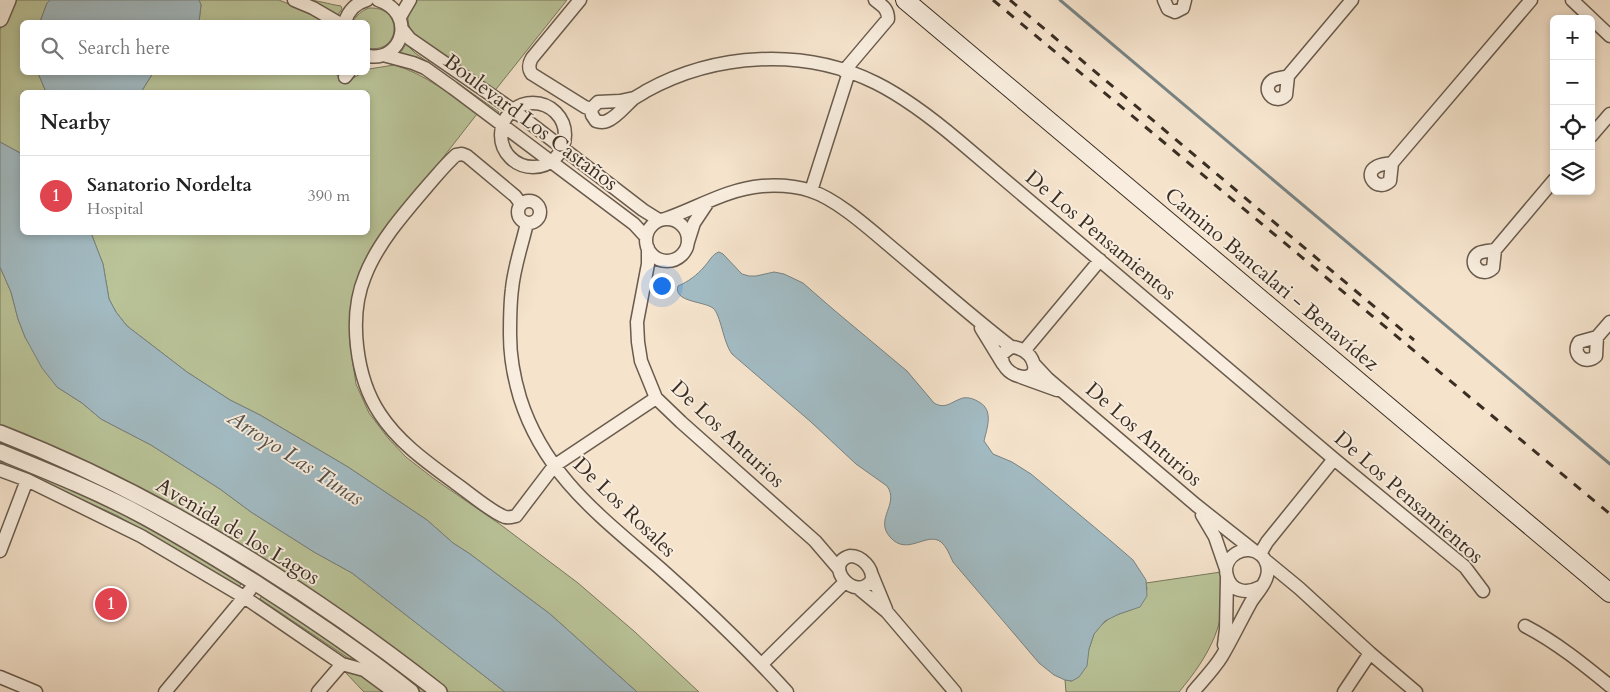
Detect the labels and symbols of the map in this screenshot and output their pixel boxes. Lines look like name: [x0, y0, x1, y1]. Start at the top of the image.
street label: Boulevard Los Castaños: [438, 47, 624, 198]
street label: De Los Pensamientos: [1019, 164, 1182, 307]
street label: Camino Bancalari - Benavídez: [1158, 181, 1386, 378]
your location: [649, 273, 675, 299]
street label: De Los Anturios: [664, 374, 791, 495]
street label: De Los Anturios: [1079, 376, 1208, 493]
water label: Arroyo Las Tunas: [221, 402, 370, 513]
street label: De Los Pensamientos: [1328, 424, 1490, 570]
street label: De Los Rosales: [567, 451, 683, 564]
street label: Avenida de los Lagos: [150, 471, 325, 592]
pin: 1: [95, 585, 127, 623]

